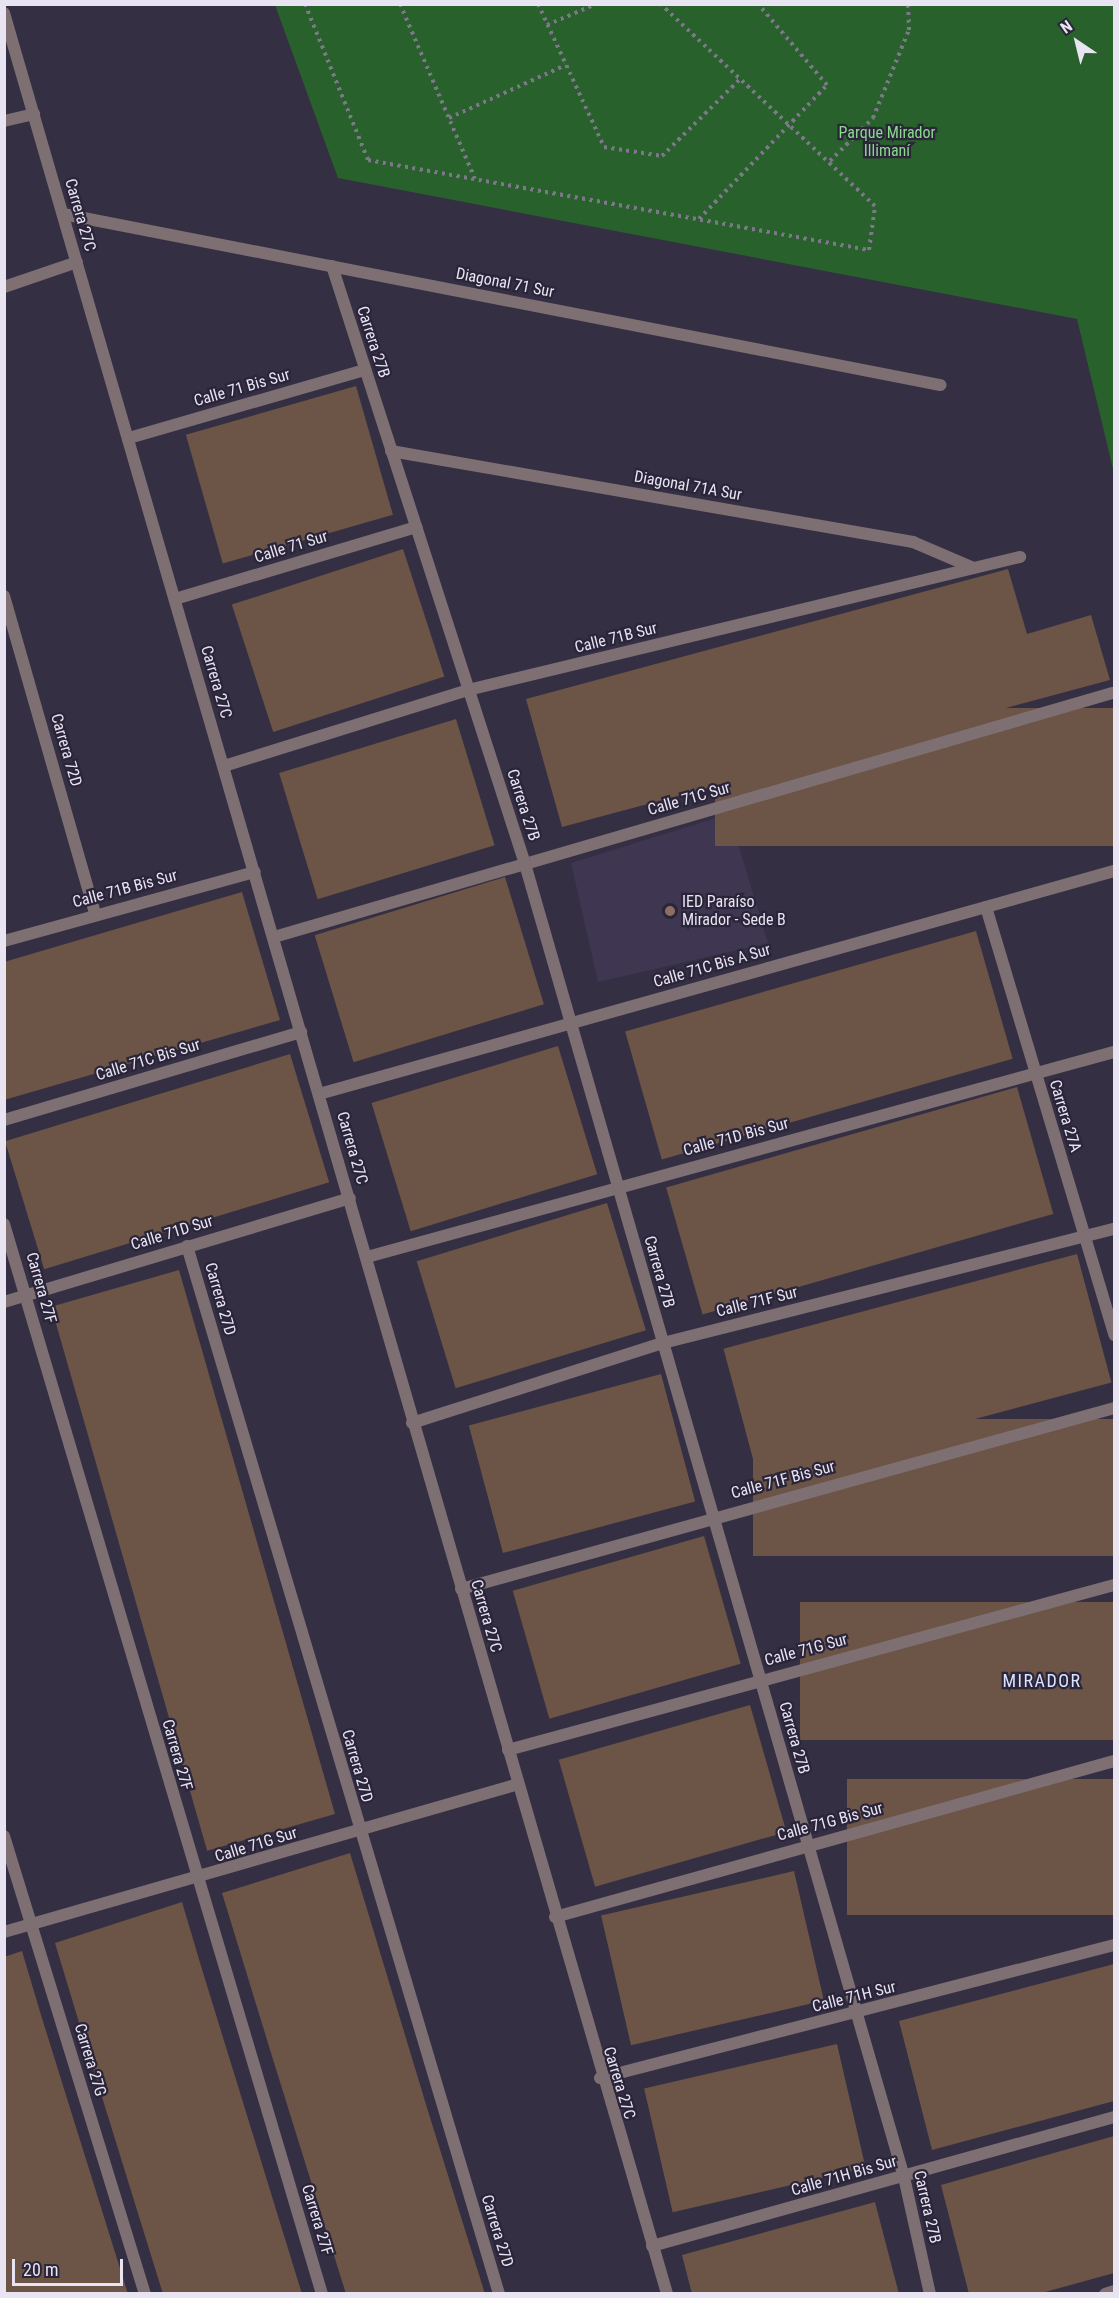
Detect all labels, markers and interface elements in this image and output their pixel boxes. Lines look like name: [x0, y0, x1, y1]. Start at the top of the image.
north arrow: [1047, 12, 1107, 72]
text: N: [1057, 16, 1076, 37]
park label: Parque Mirador Illimaní: [839, 123, 935, 161]
street label: Carrera 27C: [60, 176, 100, 254]
street label: Diagonal 71 Sur: [454, 264, 556, 302]
street label: Carrera 27B: [352, 304, 394, 380]
street label: Calle 71 Bis Sur: [192, 365, 292, 411]
street label: Diagonal 71A Sur: [633, 467, 743, 505]
street label: Calle 71 Sur: [252, 527, 330, 567]
street label: Calle 71B Sur: [573, 618, 659, 658]
street label: Carrera 27C: [196, 643, 236, 721]
street label: Carrera 72D: [46, 711, 86, 789]
street label: Carrera 27B: [502, 767, 544, 843]
street label: Calle 71C Sur: [646, 778, 732, 820]
street label: Calle 71B Bis Sur: [70, 866, 180, 912]
place label: IED Paraíso Mirador - Sede B: [682, 892, 786, 930]
marker: IED Paraíso Mirador - Sede B: [663, 904, 677, 918]
street label: Calle 71C Bis A Sur: [651, 940, 773, 992]
street label: Calle 71C Bis Sur: [94, 1035, 202, 1085]
street label: Carrera 27A: [1045, 1077, 1085, 1155]
street label: Carrera 27C: [332, 1109, 372, 1187]
street label: Calle 71D Bis Sur: [681, 1114, 791, 1160]
street label: Calle 71D Sur: [129, 1211, 215, 1255]
street label: Carrera 27B: [640, 1234, 678, 1310]
street label: Carrera 27F: [22, 1250, 60, 1326]
street label: Carrera 27D: [200, 1260, 240, 1338]
street label: Calle 71F Sur: [714, 1283, 800, 1321]
street label: Calle 71F Bis Sur: [729, 1457, 837, 1503]
street label: Carrera 27C: [466, 1577, 506, 1655]
street label: Calle 71G Sur: [762, 1630, 850, 1670]
district label: MIRADOR: [1002, 1670, 1082, 1692]
street label: Carrera 27B: [775, 1700, 813, 1776]
street label: Carrera 27F: [158, 1717, 196, 1793]
street label: Carrera 27D: [337, 1727, 377, 1805]
street label: Calle 71G Bis Sur: [775, 1799, 885, 1845]
street label: Calle 71G Sur: [213, 1823, 299, 1867]
street label: Calle 71H Sur: [810, 1977, 898, 2017]
street label: Carrera 27G: [70, 2021, 110, 2099]
street label: Carrera 27C: [599, 2045, 639, 2121]
street label: Calle 71H Bis Sur: [789, 2152, 899, 2200]
street label: Carrera 27B: [909, 2169, 945, 2245]
street label: Carrera 27F: [297, 2182, 337, 2258]
street label: Carrera 27D: [477, 2192, 517, 2270]
scale bar: [15, 2247, 126, 2285]
text: 20 m: [23, 2259, 58, 2280]

